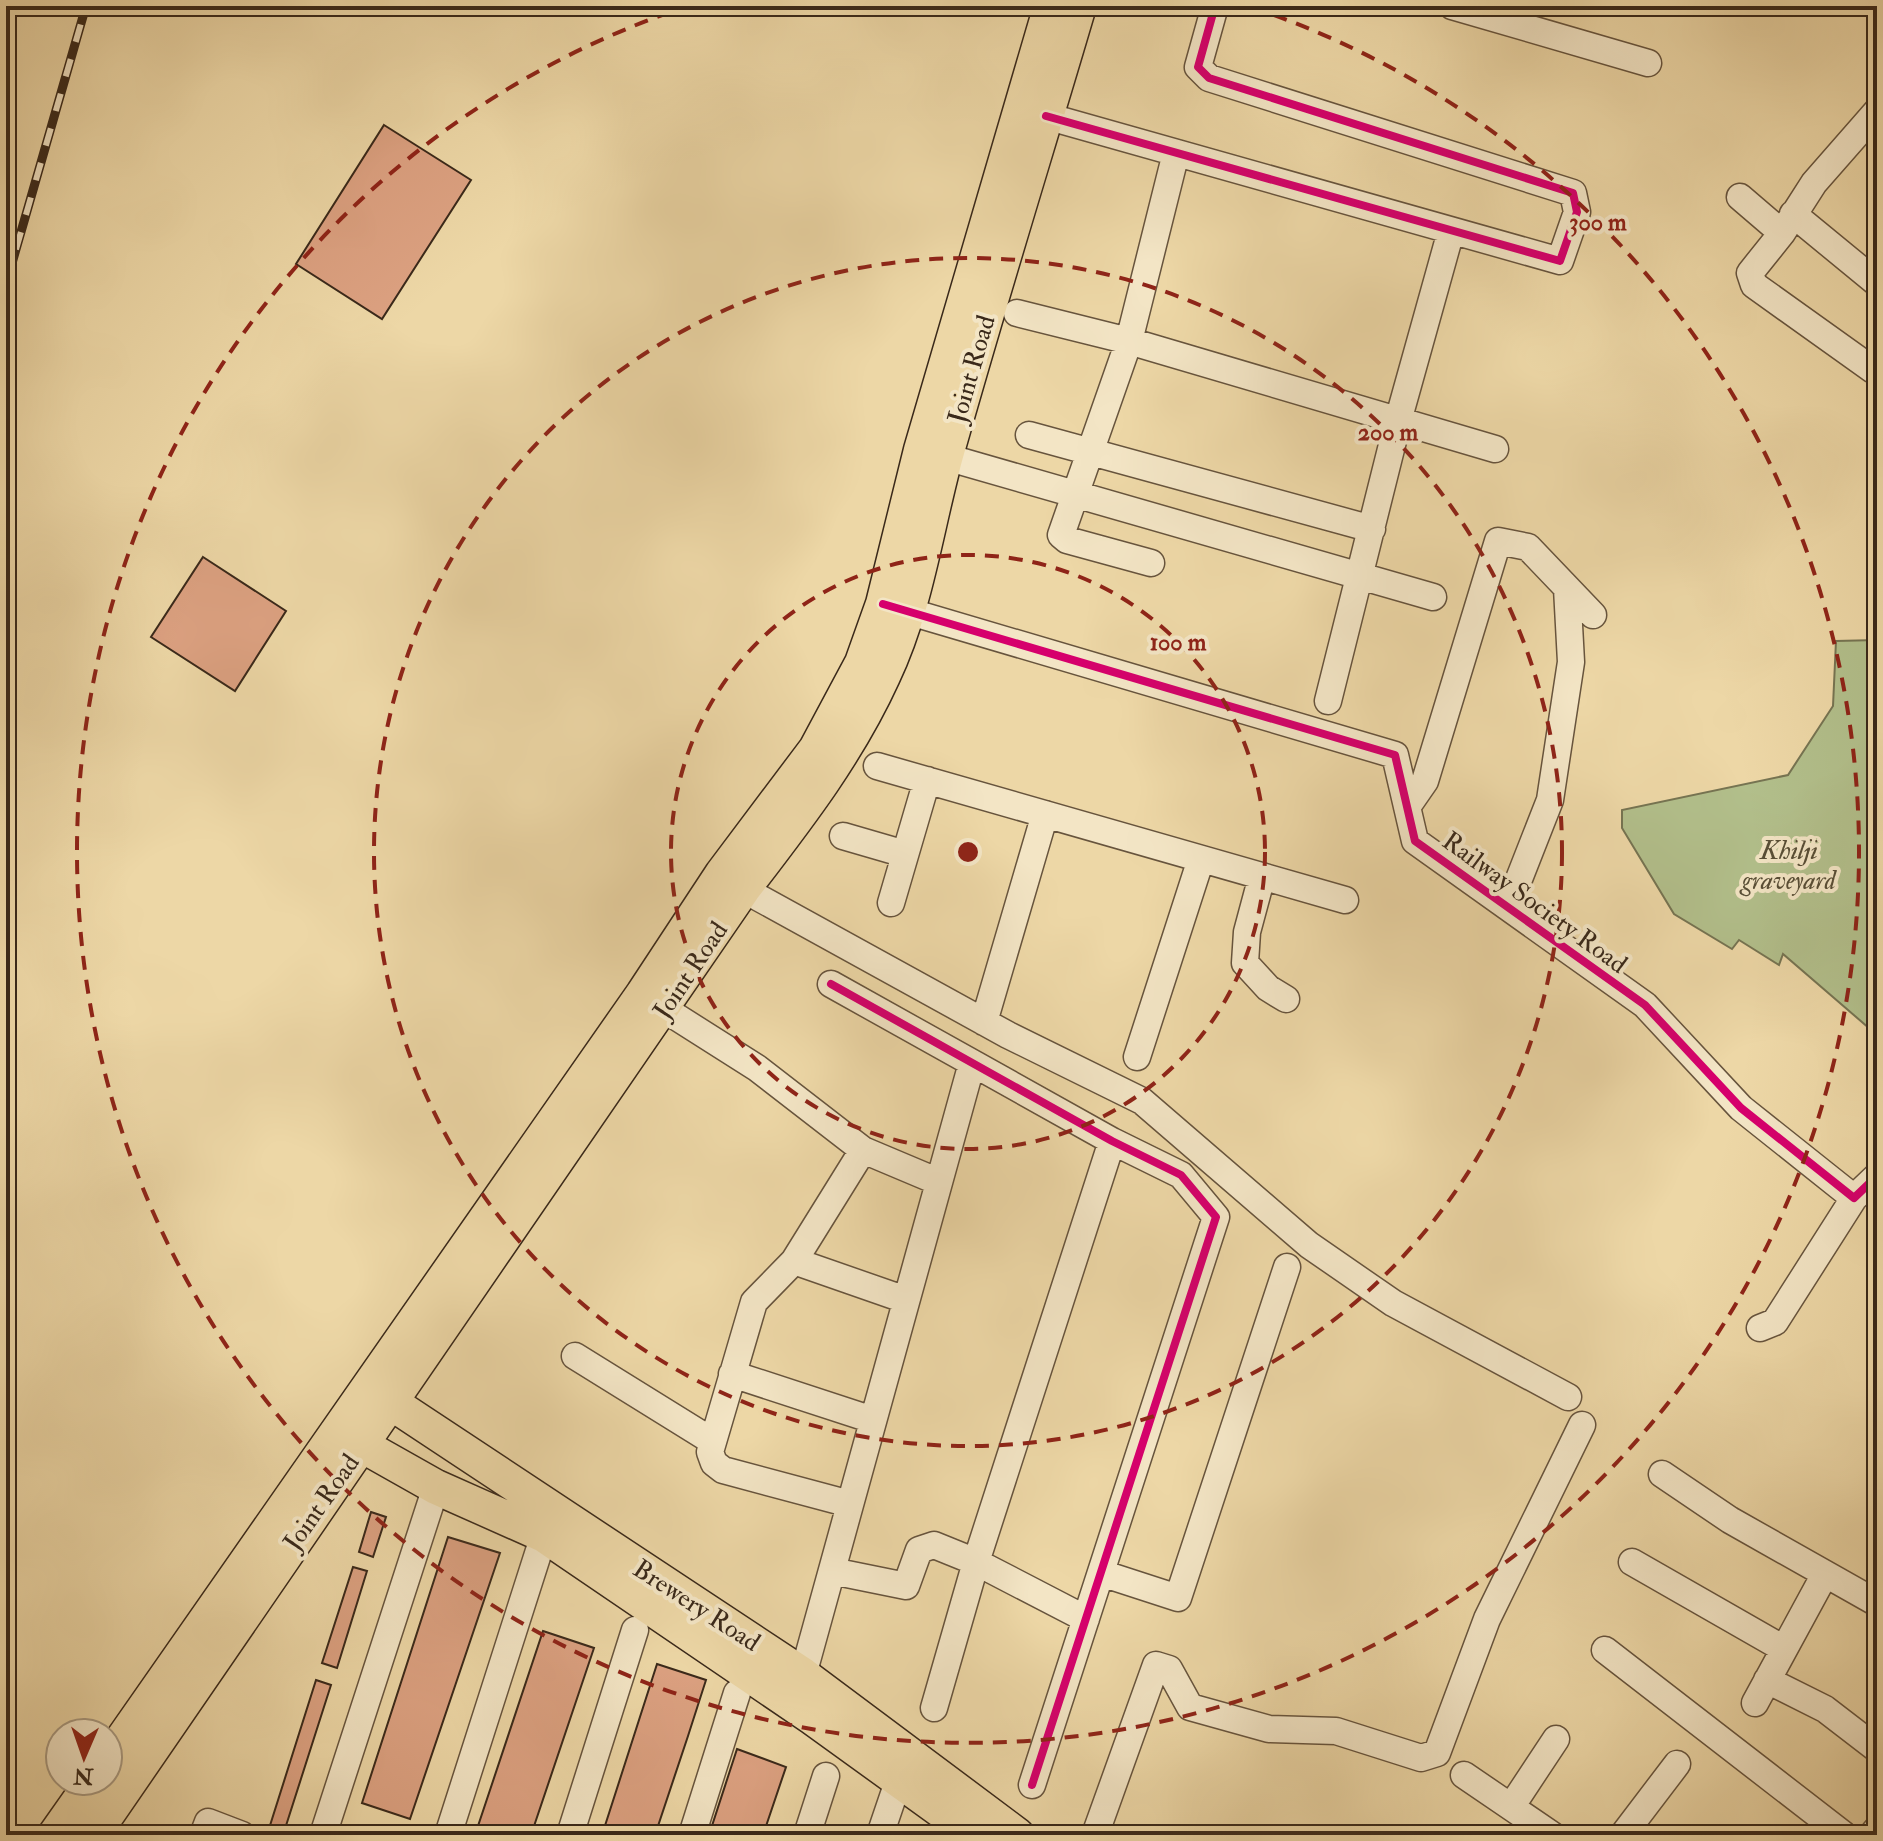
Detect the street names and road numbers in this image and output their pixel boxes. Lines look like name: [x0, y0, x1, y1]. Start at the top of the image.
street label: Joint Road: [941, 311, 1003, 428]
street label: Railway Society Road: [1436, 825, 1633, 981]
street label: Joint Road: [646, 915, 735, 1026]
street label: Joint Road: [276, 1448, 367, 1558]
street label: Brewery Road: [627, 1553, 766, 1659]

